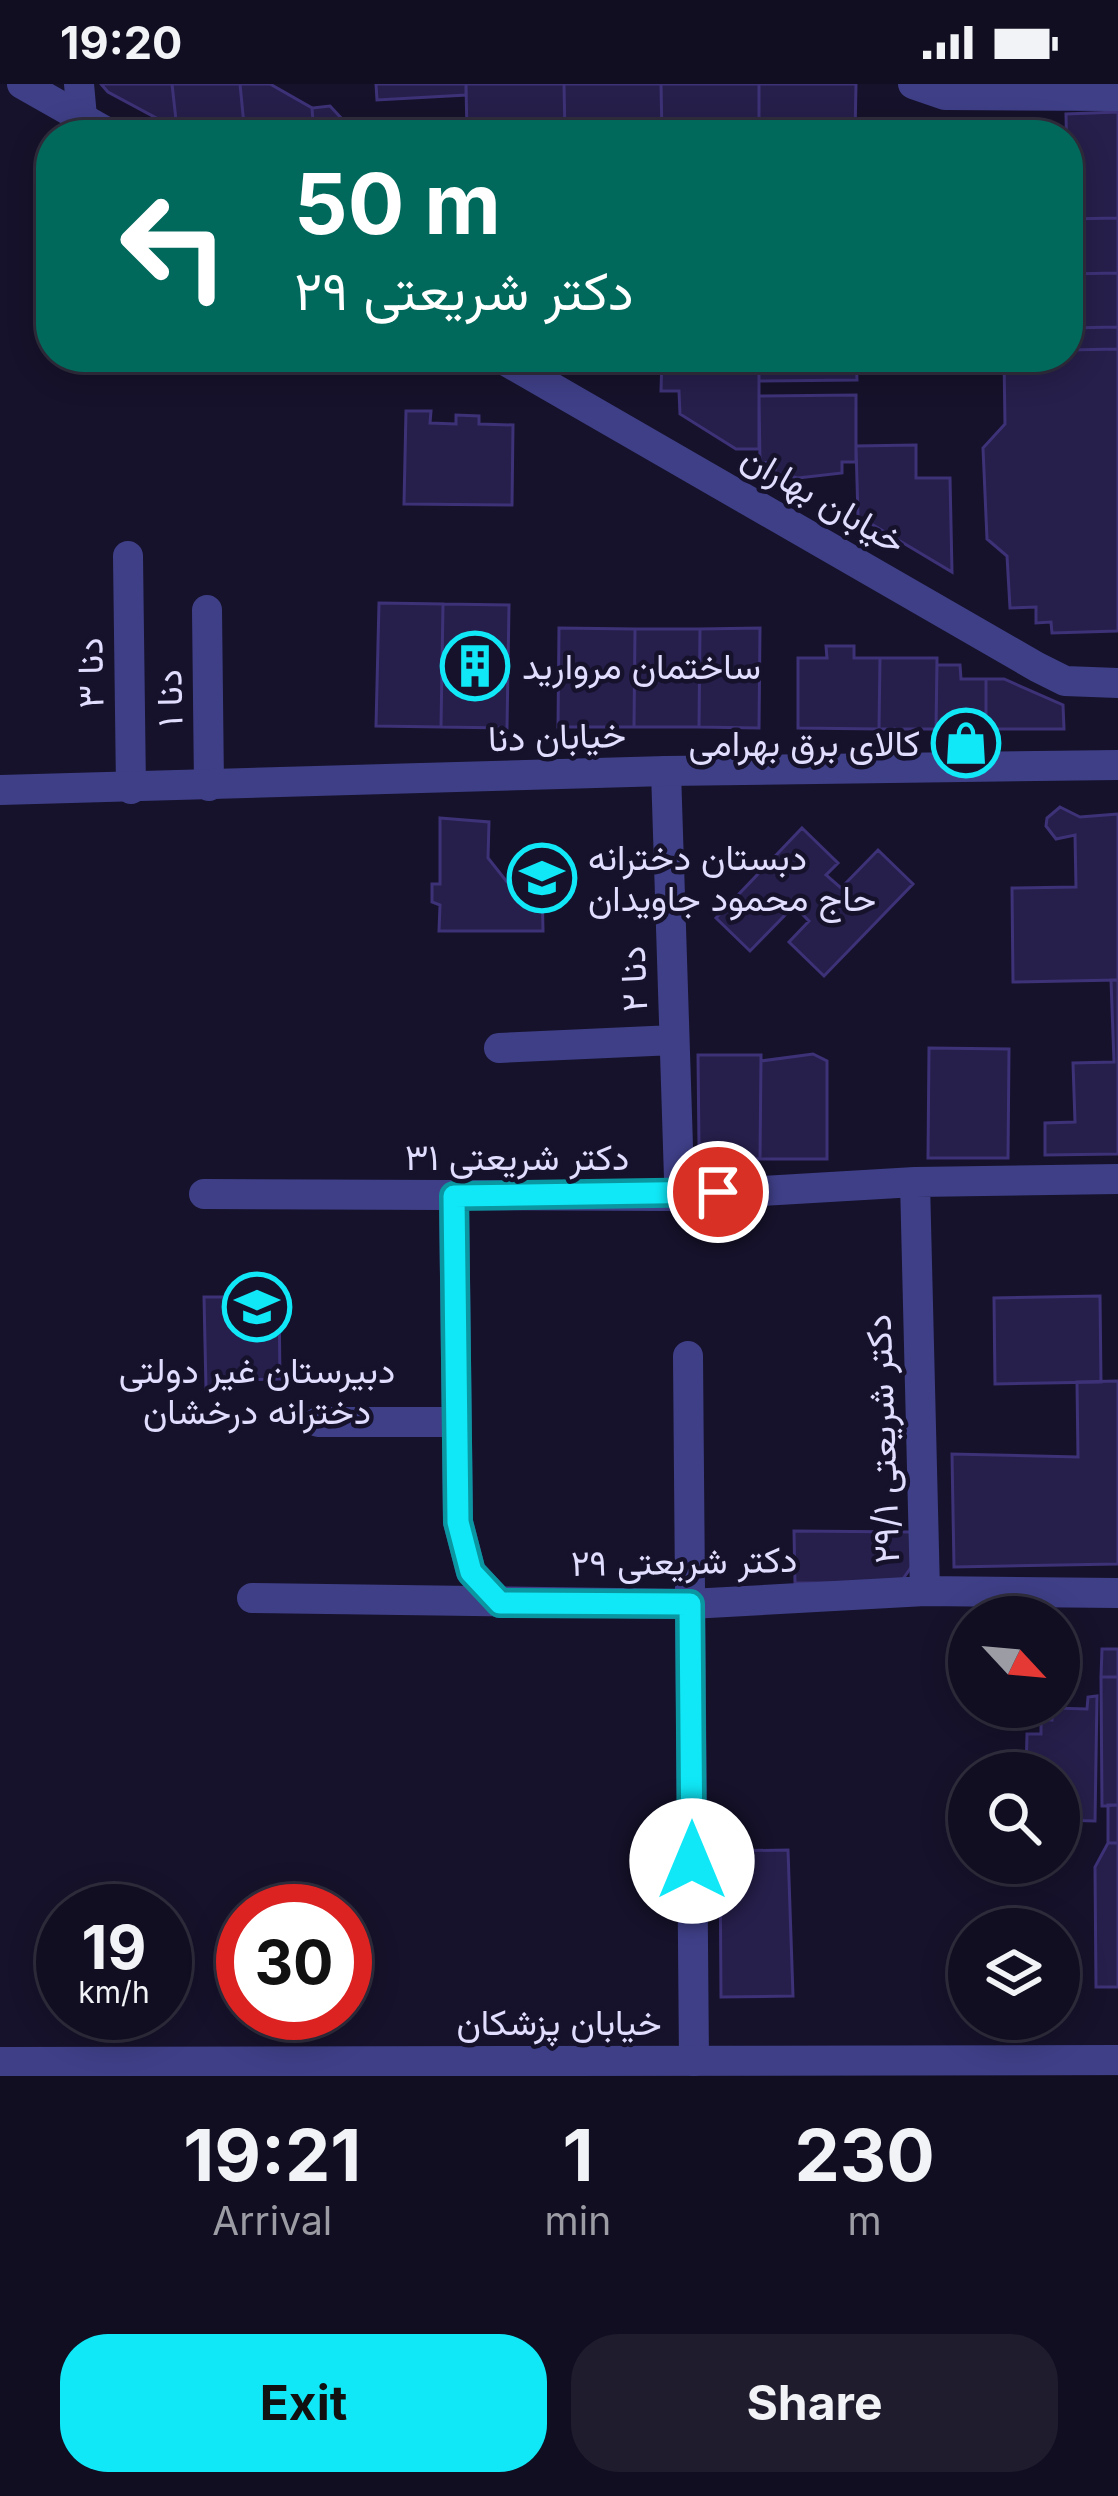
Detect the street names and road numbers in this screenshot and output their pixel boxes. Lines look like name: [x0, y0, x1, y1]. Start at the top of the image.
street label: خیابان بهاران: [734, 435, 914, 564]
street label: ۳ دنا: [67, 637, 113, 709]
street label: ۱ دنا: [147, 669, 191, 727]
street label: خیابان دنا: [487, 712, 627, 760]
street label: ۲ دنا: [610, 945, 656, 1013]
street label: ۳۱ دکتر شریعتی: [405, 1135, 629, 1180]
street label: ۲۹/۱ دکتر شریعتی: [856, 1313, 909, 1565]
street label: ۲۹ دکتر شریعتی: [570, 1537, 798, 1586]
street label: خیابان پزشکان: [456, 2000, 662, 2047]

